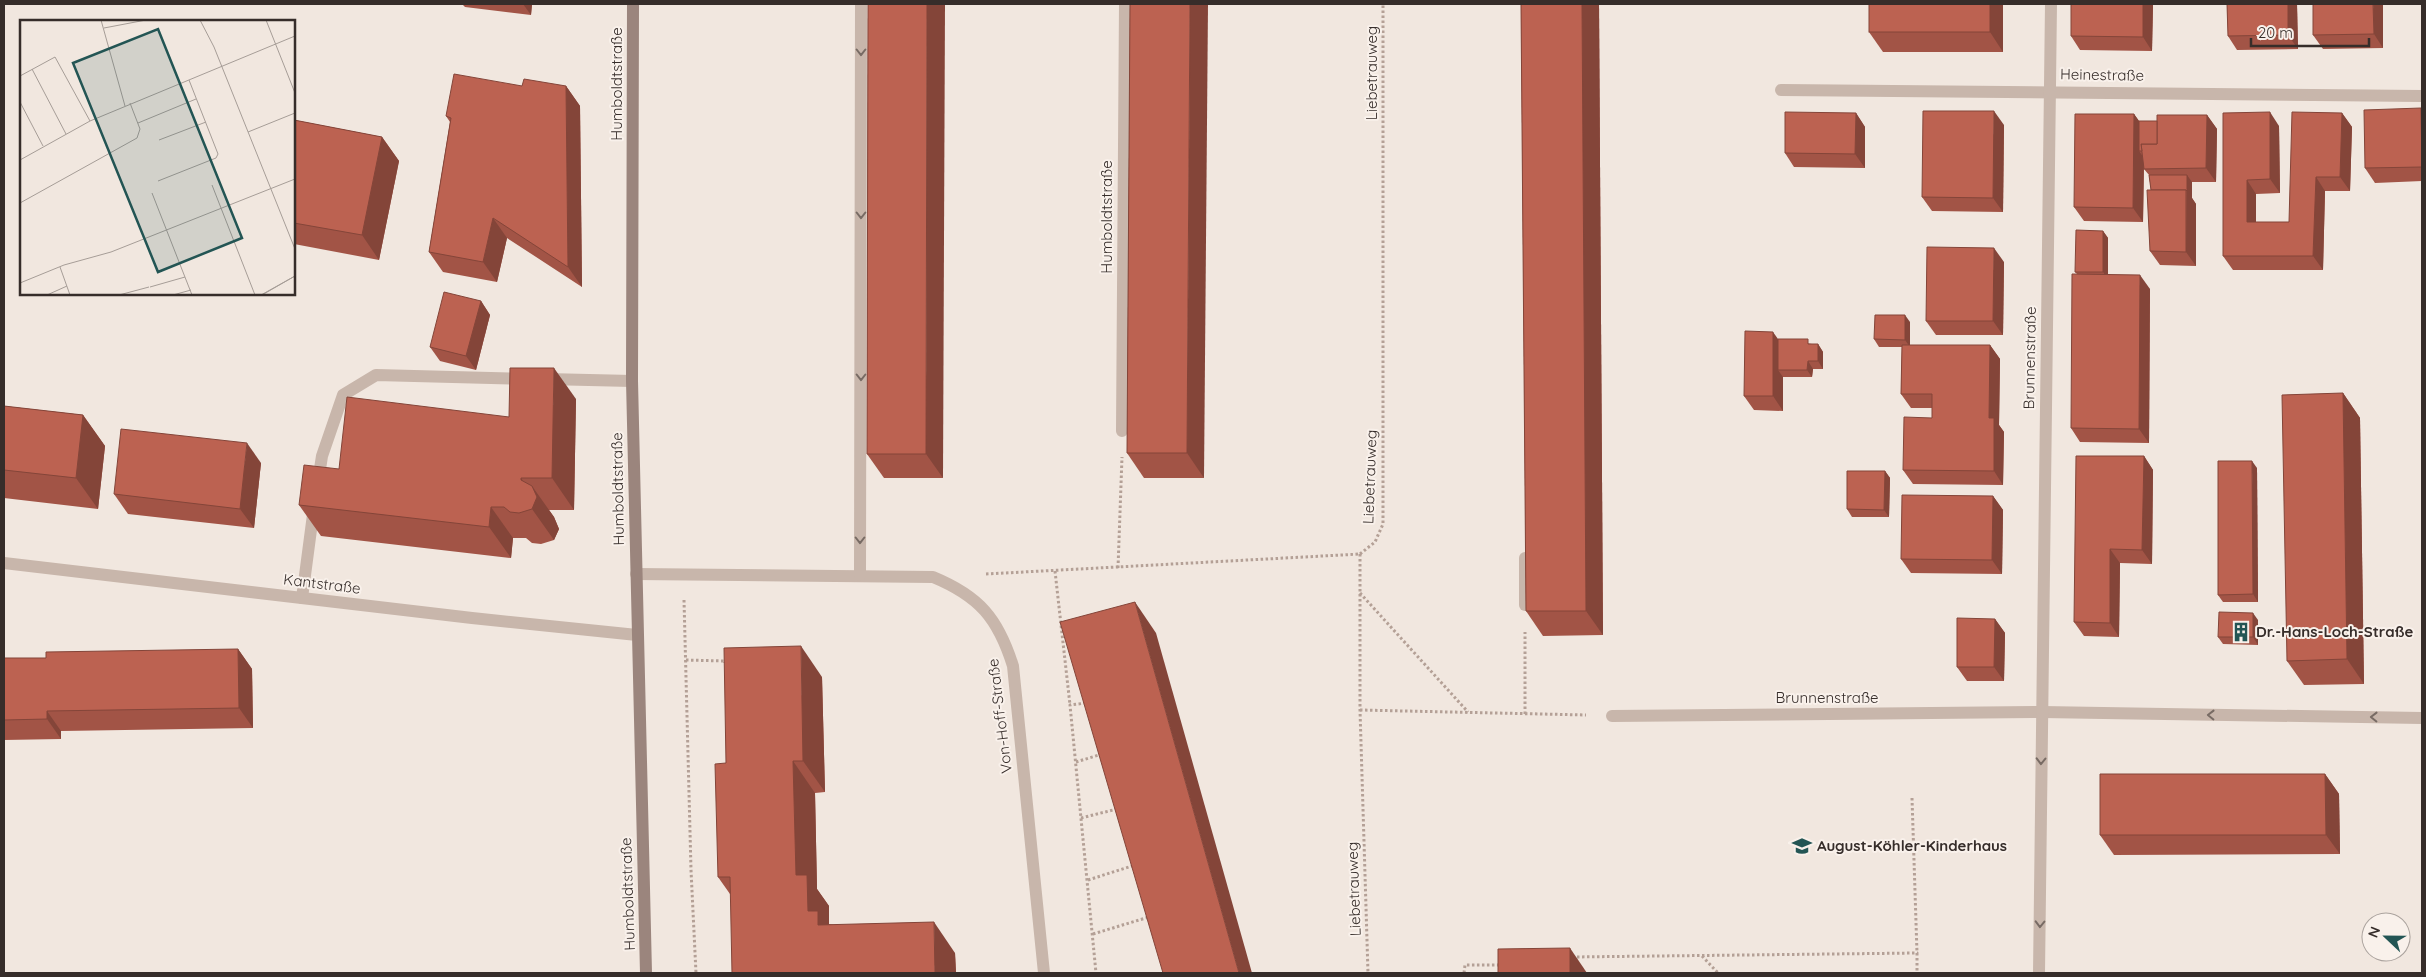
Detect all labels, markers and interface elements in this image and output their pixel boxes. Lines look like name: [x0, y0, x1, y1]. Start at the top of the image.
scale bar: [2251, 15, 2368, 47]
inset map: [20, 20, 295, 295]
text: 20 m: [2258, 23, 2293, 42]
street label: Liebetrauweg: [1362, 26, 1381, 120]
street label: Humboldtstraße: [607, 27, 626, 141]
one-way arrow: [856, 49, 866, 57]
street label: Heinestraße: [2060, 64, 2144, 85]
street label: Humboldtstraße: [1097, 160, 1116, 274]
one-way arrow: [856, 212, 866, 219]
street label: Brunnenstraße: [2019, 306, 2040, 410]
one-way arrow: [856, 374, 866, 382]
street label: Liebetrauweg: [1358, 429, 1381, 525]
street label: Humboldtstraße: [607, 432, 628, 546]
one-way arrow: [855, 536, 865, 544]
street label: Kantstraße: [282, 569, 362, 598]
building icon: Dr.-Hans-Loch-Straße: [2230, 621, 2252, 643]
place label: Dr.-Hans-Loch-Straße: [2256, 622, 2414, 641]
street label: Von-Hoff-Straße: [983, 658, 1016, 775]
street label: Brunnenstraße: [1776, 688, 1878, 707]
one-way arrow: [2207, 710, 2214, 720]
one-way arrow: [2369, 712, 2377, 723]
one-way arrow: [2036, 757, 2047, 765]
school or university icon: August-Köhler-Kinderhaus: [1791, 835, 1813, 857]
place label: August-Köhler-Kinderhaus: [1817, 836, 2007, 855]
street label: Humboldtstraße: [616, 837, 639, 951]
street label: Liebetrauweg: [1342, 841, 1365, 937]
north arrow: [2361, 912, 2411, 962]
one-way arrow: [2035, 920, 2045, 928]
text: N: [2364, 924, 2384, 940]

